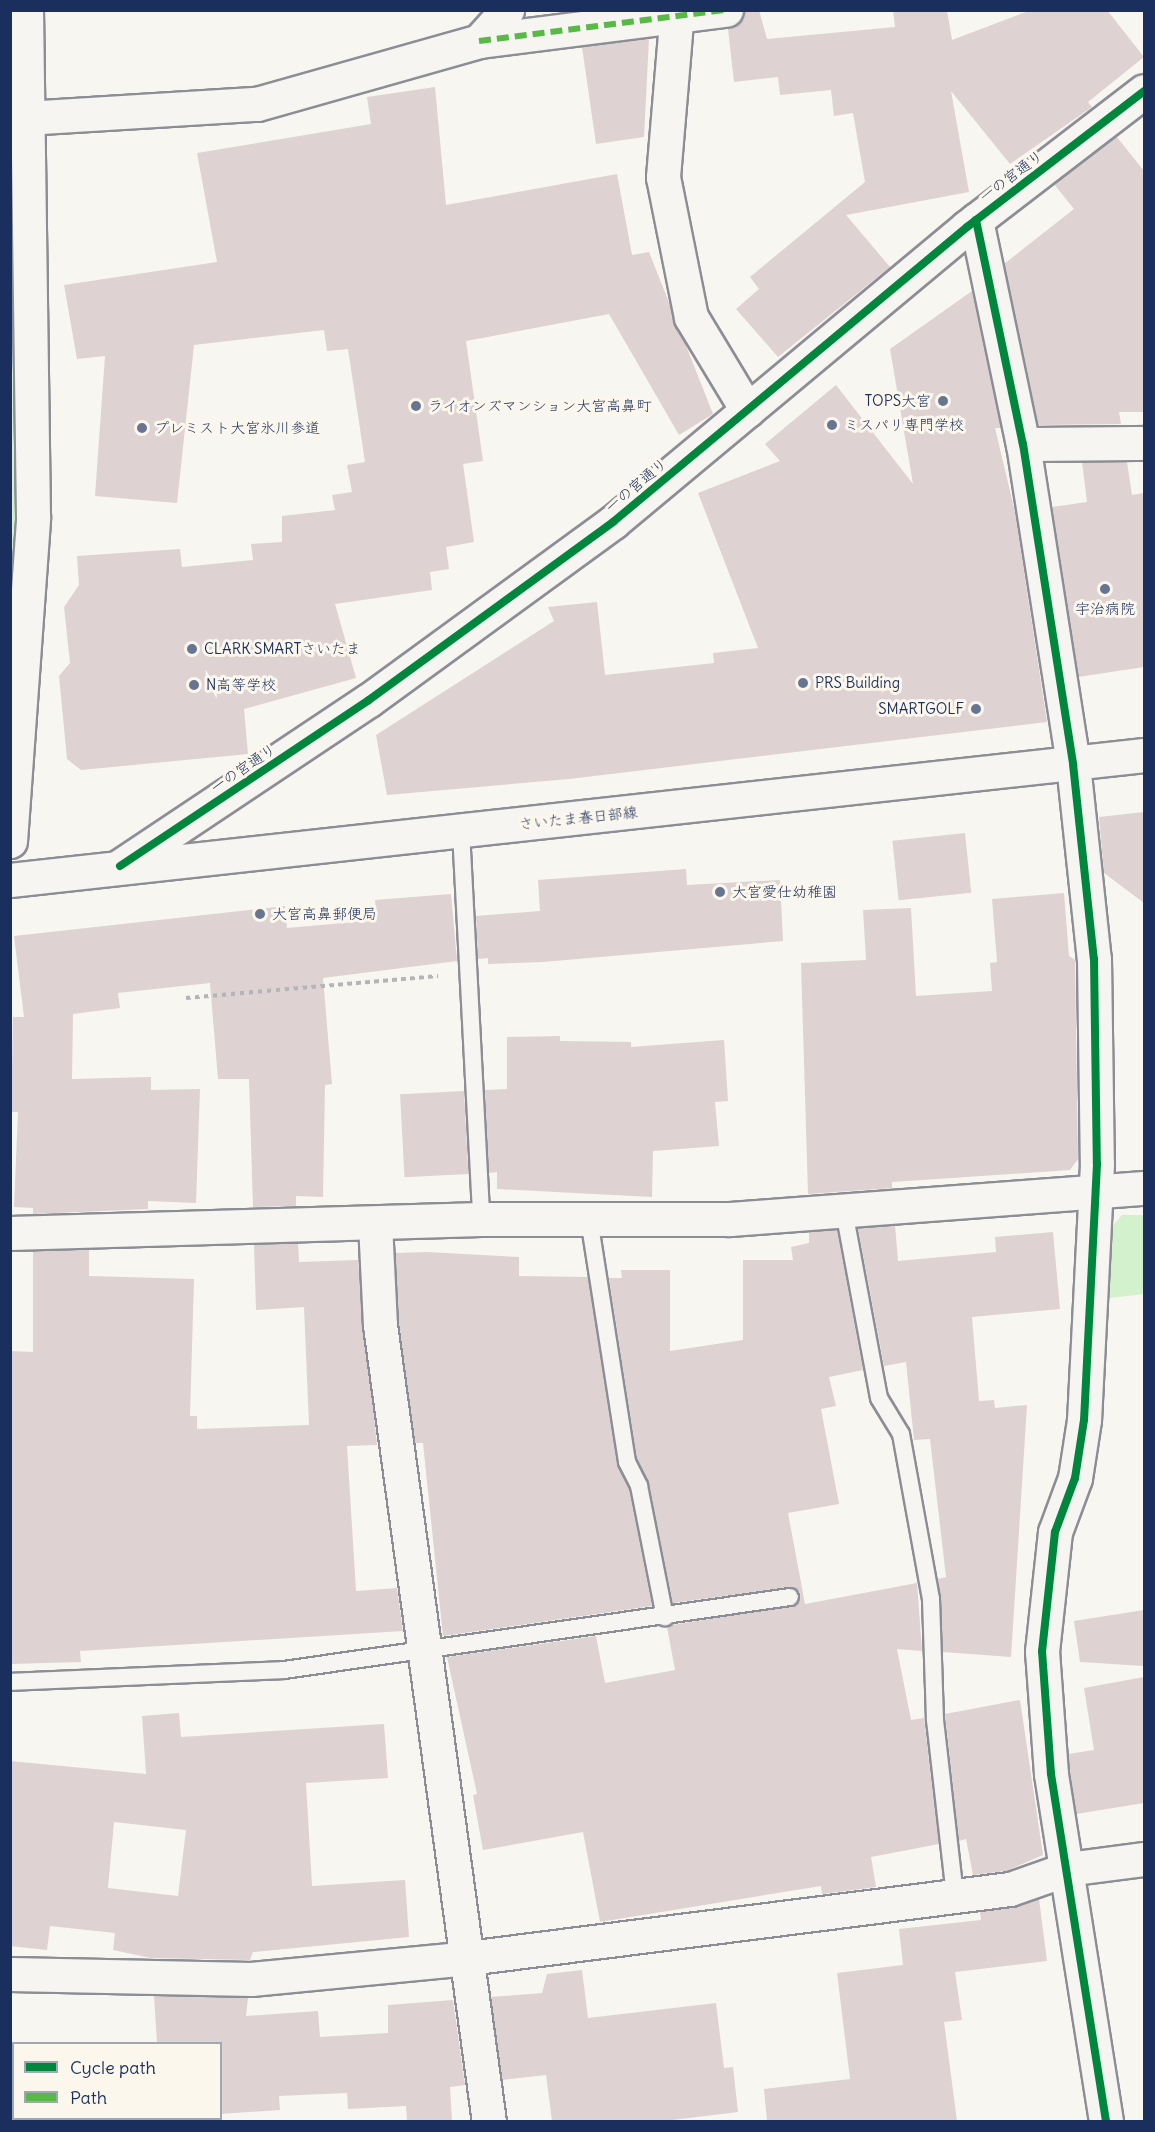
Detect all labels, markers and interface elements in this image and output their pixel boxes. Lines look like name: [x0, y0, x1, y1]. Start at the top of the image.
street label: 一の宮通り: [976, 146, 1046, 206]
place label: TOPS大宮: [865, 392, 931, 410]
marker: TOPS大宮: [936, 394, 950, 408]
place label: ライオンズマンション大宮高鼻町: [428, 397, 653, 415]
marker: ライオンズマンション大宮高鼻町: [409, 399, 423, 413]
place label: ミスパリ専門学校: [844, 416, 964, 434]
marker: ミスパリ専門学校: [825, 418, 839, 432]
place label: プレミスト大宮氷川参道: [154, 419, 319, 437]
marker: プレミスト大宮氷川参道: [135, 421, 149, 435]
street label: 一の宮通り: [601, 454, 671, 516]
marker: 宇治病院: [1096, 580, 1114, 598]
place label: 宇治病院: [1075, 600, 1135, 618]
place label: CLARK SMARTさいたま: [204, 640, 361, 658]
marker: CLARK SMARTさいたま: [185, 642, 199, 656]
place label: PRS Building: [815, 674, 900, 692]
place label: N高等学校: [206, 676, 276, 694]
marker: PRS Building: [796, 676, 810, 690]
marker: N高等学校: [187, 678, 201, 692]
place label: SMARTGOLF: [878, 700, 964, 718]
marker: SMARTGOLF: [969, 702, 983, 716]
street label: 一の宮通り: [207, 740, 279, 796]
street label: さいたま春日部線: [517, 803, 639, 833]
place label: 大宮愛仕幼稚園: [732, 883, 837, 901]
marker: 大宮愛仕幼稚園: [713, 885, 727, 899]
place label: 大宮高鼻郵便局: [272, 905, 377, 923]
marker: 大宮高鼻郵便局: [253, 907, 267, 921]
legend: [12, 2042, 222, 2120]
text: Cycle path: [70, 2056, 156, 2079]
text: Path: [70, 2086, 107, 2109]

